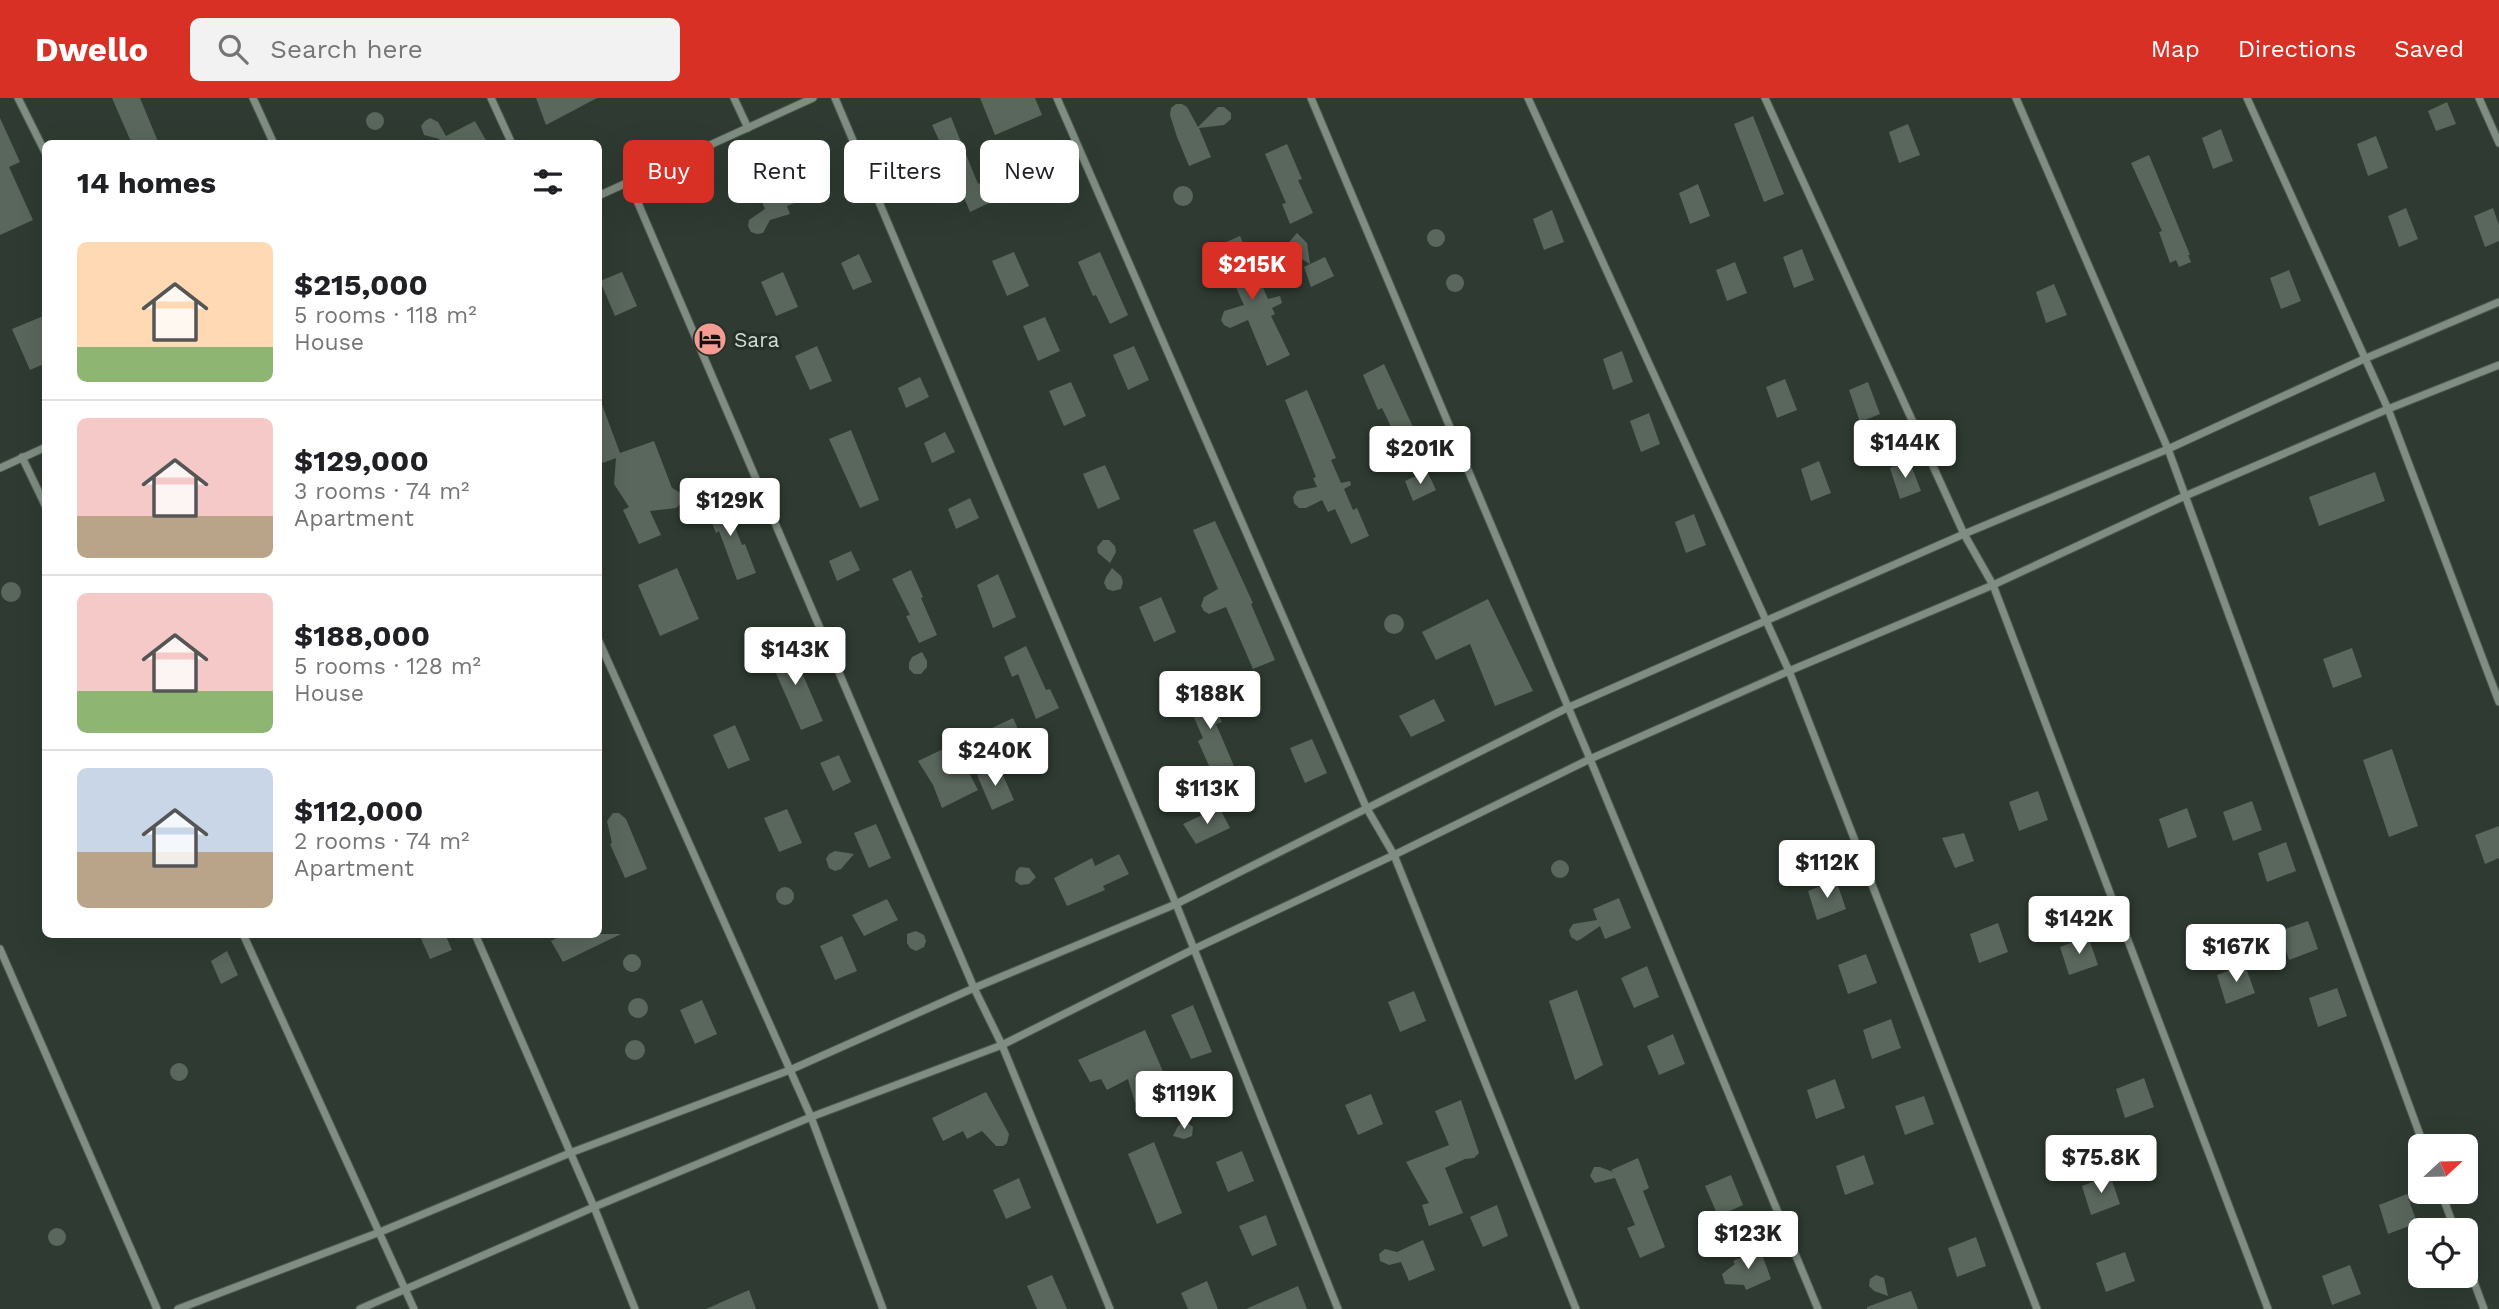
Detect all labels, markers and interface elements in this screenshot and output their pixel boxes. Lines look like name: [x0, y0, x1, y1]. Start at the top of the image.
search box: [190, 18, 680, 81]
text: Dwello: [35, 30, 148, 69]
icon: search: [214, 30, 252, 68]
text: Search here: [270, 34, 423, 64]
text: Map: [2151, 35, 2200, 63]
text: Directions: [2238, 35, 2356, 63]
text: Saved: [2394, 35, 2464, 63]
chip: Buy: [623, 140, 714, 203]
chip: Rent: [728, 140, 830, 203]
chip: Filters: [844, 140, 966, 203]
chip: New: [980, 140, 1079, 203]
icon: filters: [529, 163, 567, 201]
text: 14 homes: [77, 165, 216, 200]
pin: $215K: [1203, 242, 1301, 302]
text: $215K: [1218, 251, 1286, 278]
text: $215,000: [294, 267, 428, 302]
icon: home: [133, 270, 217, 354]
text: 5 rooms · 118 m²: [294, 302, 477, 329]
hotel icon: Sara: [691, 320, 729, 358]
place label: Sara: [734, 327, 779, 352]
text: House: [294, 329, 364, 356]
pin: $144K: [1856, 420, 1954, 480]
pin: $201K: [1371, 426, 1469, 486]
text: $144K: [1870, 429, 1940, 456]
text: $201K: [1385, 435, 1455, 462]
text: $129,000: [294, 443, 429, 478]
icon: home: [133, 446, 217, 530]
text: 3 rooms · 74 m²: [294, 478, 469, 505]
pin: $129K: [681, 478, 779, 538]
text: $129K: [696, 487, 764, 514]
text: Apartment: [294, 505, 414, 532]
text: $188,000: [294, 618, 430, 653]
icon: home: [133, 621, 217, 705]
pin: $143K: [746, 628, 844, 687]
text: $143K: [760, 636, 830, 663]
text: 5 rooms · 128 m²: [294, 653, 481, 680]
pin: $188K: [1161, 672, 1259, 731]
text: House: [294, 680, 364, 707]
text: $188K: [1175, 680, 1245, 707]
pin: $240K: [946, 728, 1044, 788]
text: $240K: [958, 737, 1032, 764]
pin: $113K: [1158, 766, 1256, 826]
text: $113K: [1175, 775, 1239, 802]
text: $112,000: [294, 793, 423, 828]
icon: home: [133, 796, 217, 880]
text: 2 rooms · 74 m²: [294, 828, 469, 855]
pin: $112K: [1778, 840, 1876, 900]
text: $112K: [1795, 849, 1859, 876]
text: Apartment: [294, 855, 414, 882]
pin: $142K: [2030, 896, 2128, 956]
text: $142K: [2045, 905, 2113, 932]
pin: $167K: [2187, 924, 2285, 984]
text: $167K: [2202, 933, 2270, 960]
pin: $119K: [1135, 1072, 1233, 1131]
text: $119K: [1152, 1080, 1216, 1107]
north arrow: [2408, 1134, 2478, 1204]
map controls: [2408, 1134, 2478, 1288]
pin: $75.8K: [2044, 1136, 2158, 1195]
text: $75.8K: [2062, 1144, 2140, 1171]
pin: $123K: [1699, 1212, 1797, 1271]
button: locate: [2408, 1218, 2478, 1288]
text: $123K: [1714, 1220, 1782, 1247]

